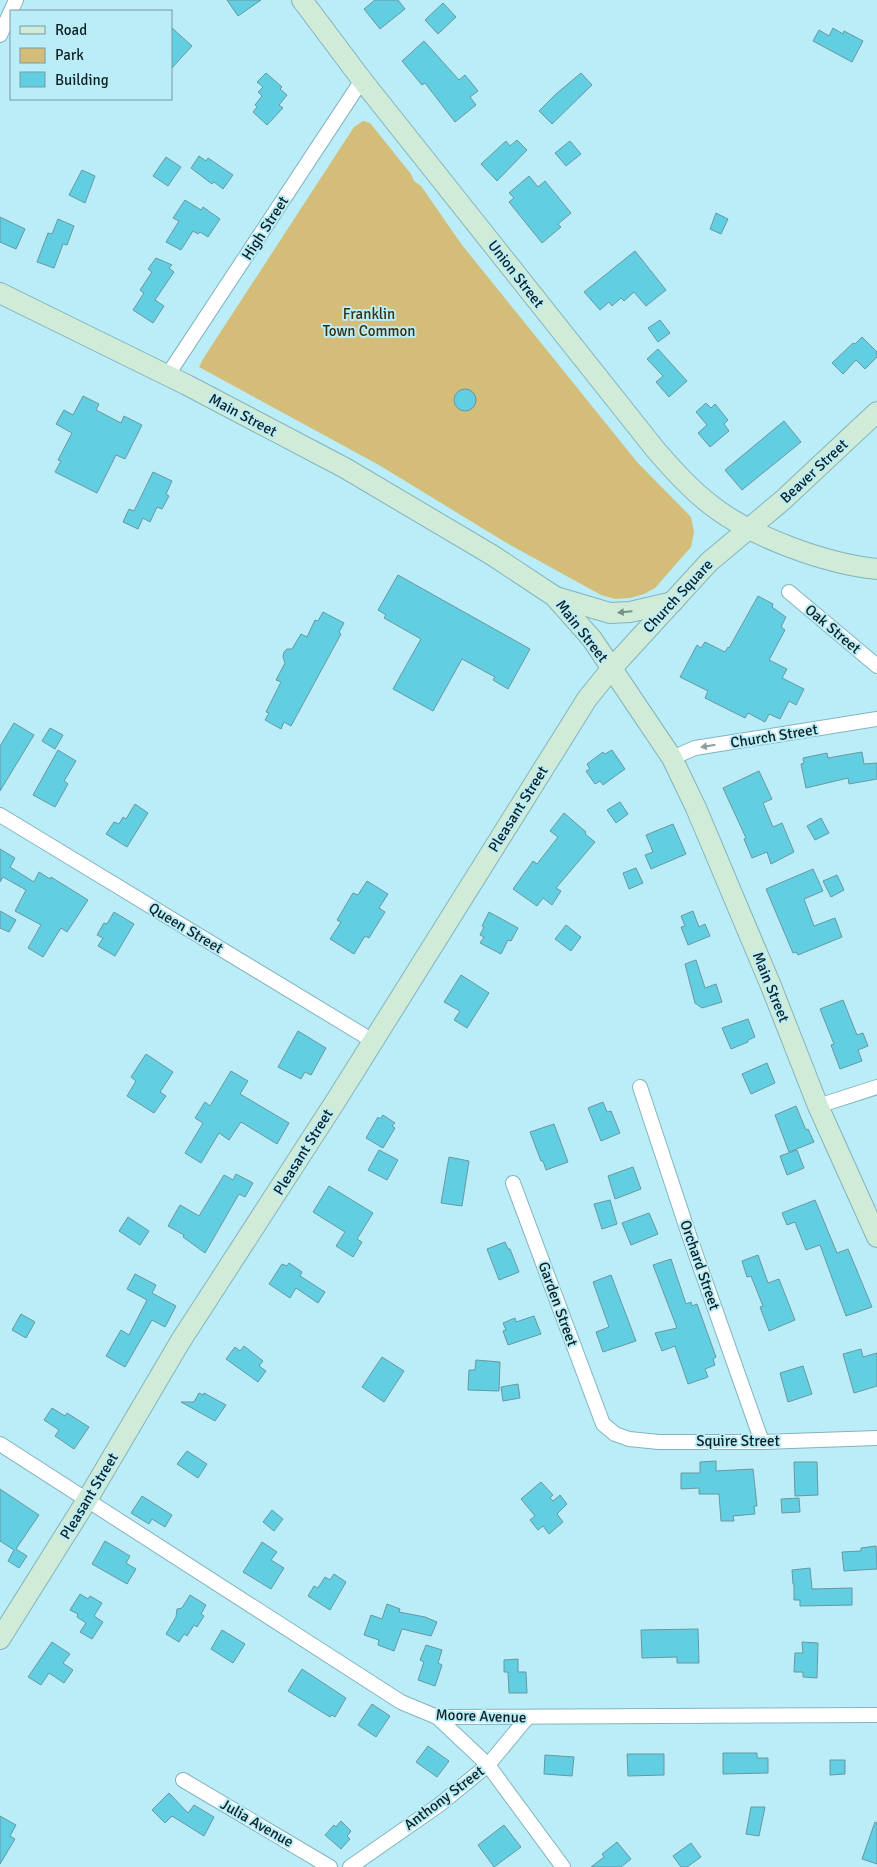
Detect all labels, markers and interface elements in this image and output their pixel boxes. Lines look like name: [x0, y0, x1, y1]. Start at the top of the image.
legend: [10, 10, 172, 100]
text: Road: [55, 21, 87, 39]
text: Park: [55, 46, 84, 64]
text: Building: [55, 71, 109, 89]
street label: High Street: [238, 193, 292, 263]
street label: Union Street: [484, 237, 548, 311]
park label: Franklin Town Common: [323, 305, 415, 340]
street label: Main Street: [206, 390, 280, 440]
street label: Beaver Street: [776, 435, 852, 507]
street label: Church Square: [639, 555, 717, 637]
street label: Main Street: [552, 596, 612, 666]
street label: Oak Street: [801, 601, 865, 657]
one-way arrow: [617, 609, 633, 617]
street label: Church Street: [729, 720, 819, 752]
one-way arrow: [700, 743, 716, 751]
street label: Pleasant Street: [484, 763, 552, 855]
street label: Queen Street: [146, 899, 226, 957]
street label: Main Street: [749, 949, 793, 1025]
street label: Pleasant Street: [269, 1106, 337, 1198]
street label: Orchard Street: [676, 1218, 724, 1312]
street label: Garden Street: [534, 1259, 582, 1349]
street label: Squire Street: [696, 1432, 780, 1450]
street label: Pleasant Street: [56, 1449, 122, 1543]
street label: Moore Avenue: [435, 1705, 527, 1727]
street label: Anthony Street: [400, 1762, 488, 1834]
street label: Julia Avenue: [217, 1795, 297, 1851]

